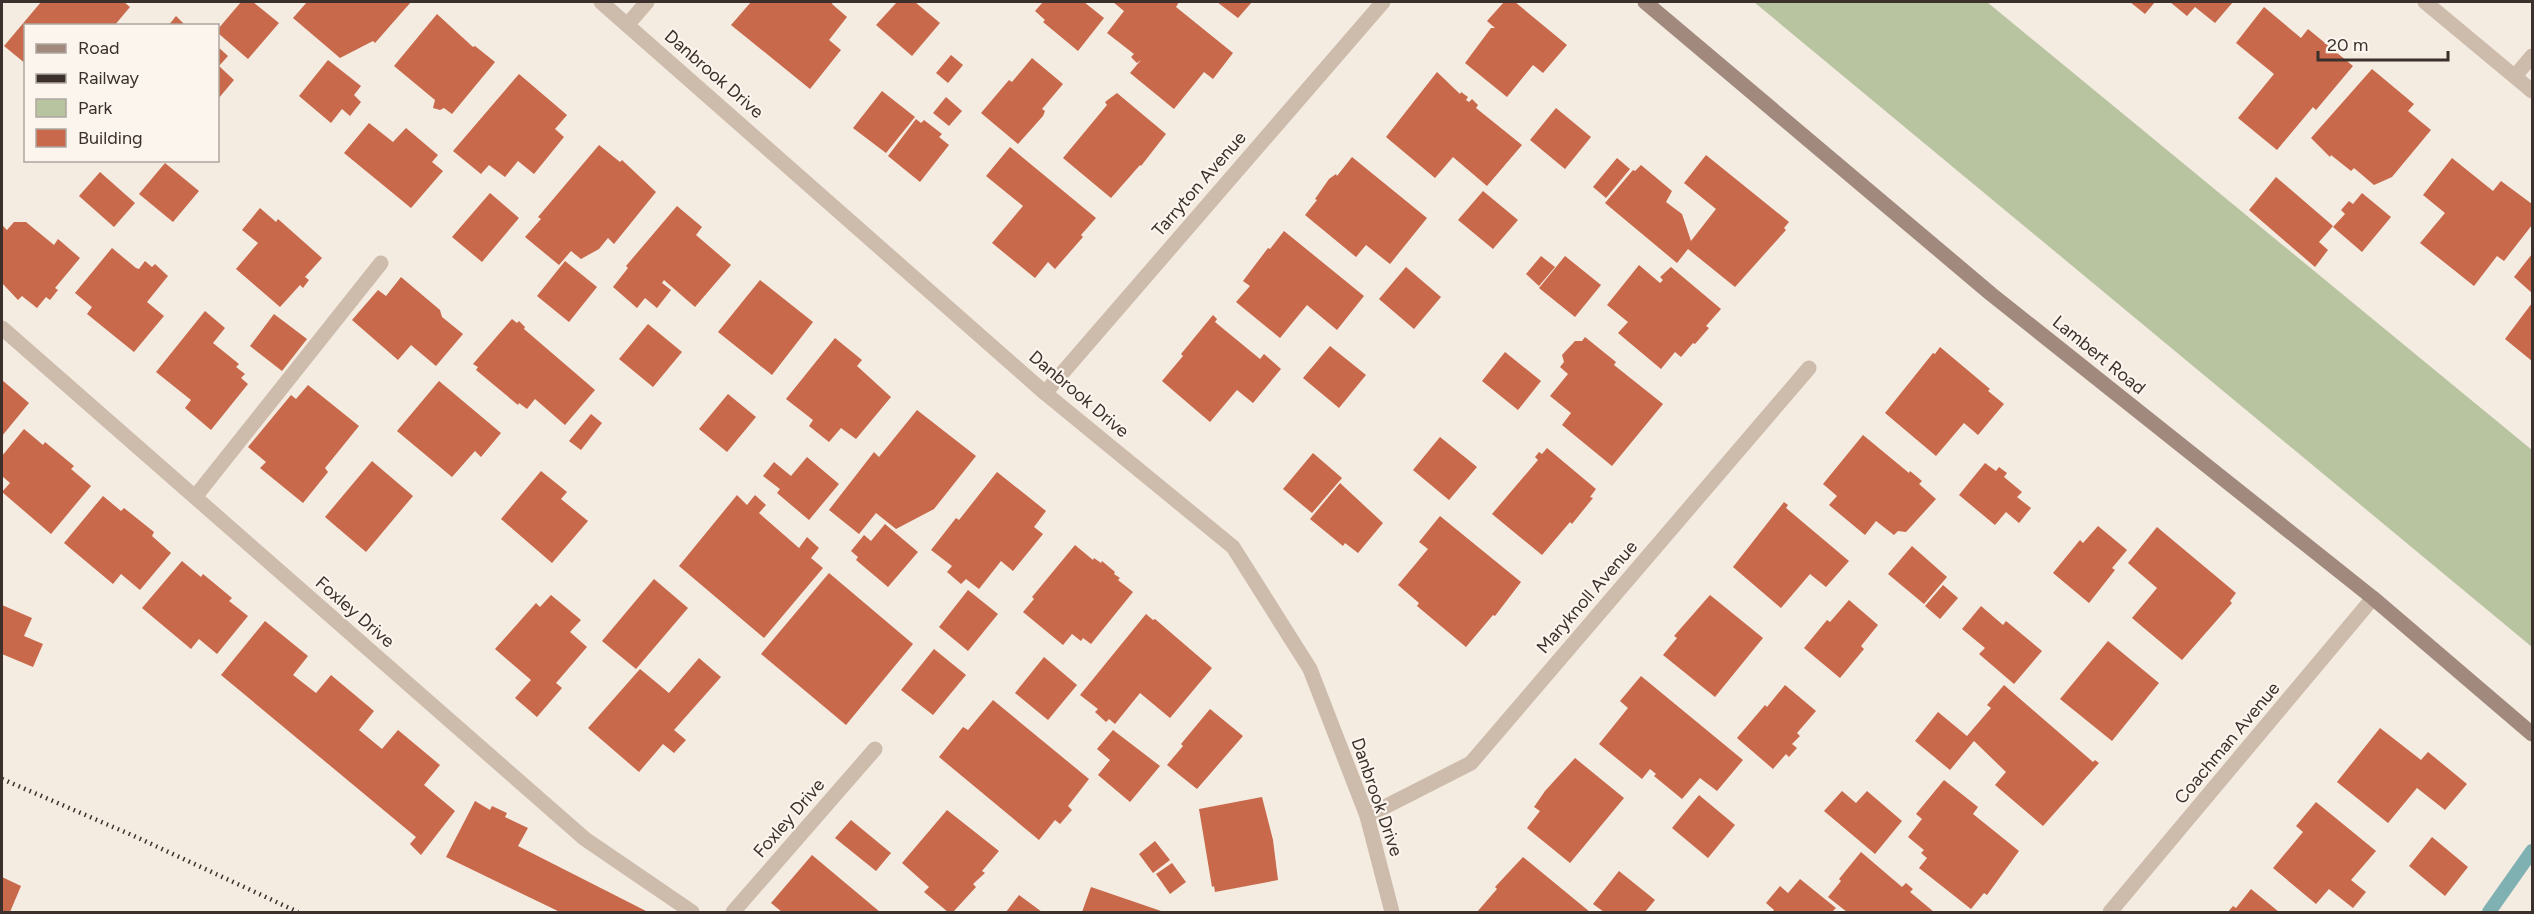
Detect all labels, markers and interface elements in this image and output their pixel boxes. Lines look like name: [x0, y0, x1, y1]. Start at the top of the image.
legend: [24, 24, 219, 162]
scale bar: [2318, 24, 2448, 62]
street label: Danbrook Drive: [660, 25, 768, 123]
text: 20 m: [2327, 34, 2368, 56]
text: Road: [78, 37, 119, 59]
text: Railway: [78, 67, 140, 89]
text: Park: [78, 97, 113, 119]
text: Building: [78, 127, 143, 149]
street label: Tarryton Avenue: [1147, 127, 1251, 241]
street label: Lambert Road: [2048, 311, 2150, 399]
street label: Danbrook Drive: [1024, 346, 1134, 442]
street label: Maryknoll Avenue: [1532, 536, 1642, 658]
street label: Foxley Drive: [311, 572, 399, 652]
street label: Coachman Avenue: [2170, 677, 2284, 808]
street label: Danbrook Drive: [1346, 735, 1408, 859]
street label: Foxley Drive: [749, 774, 829, 862]

